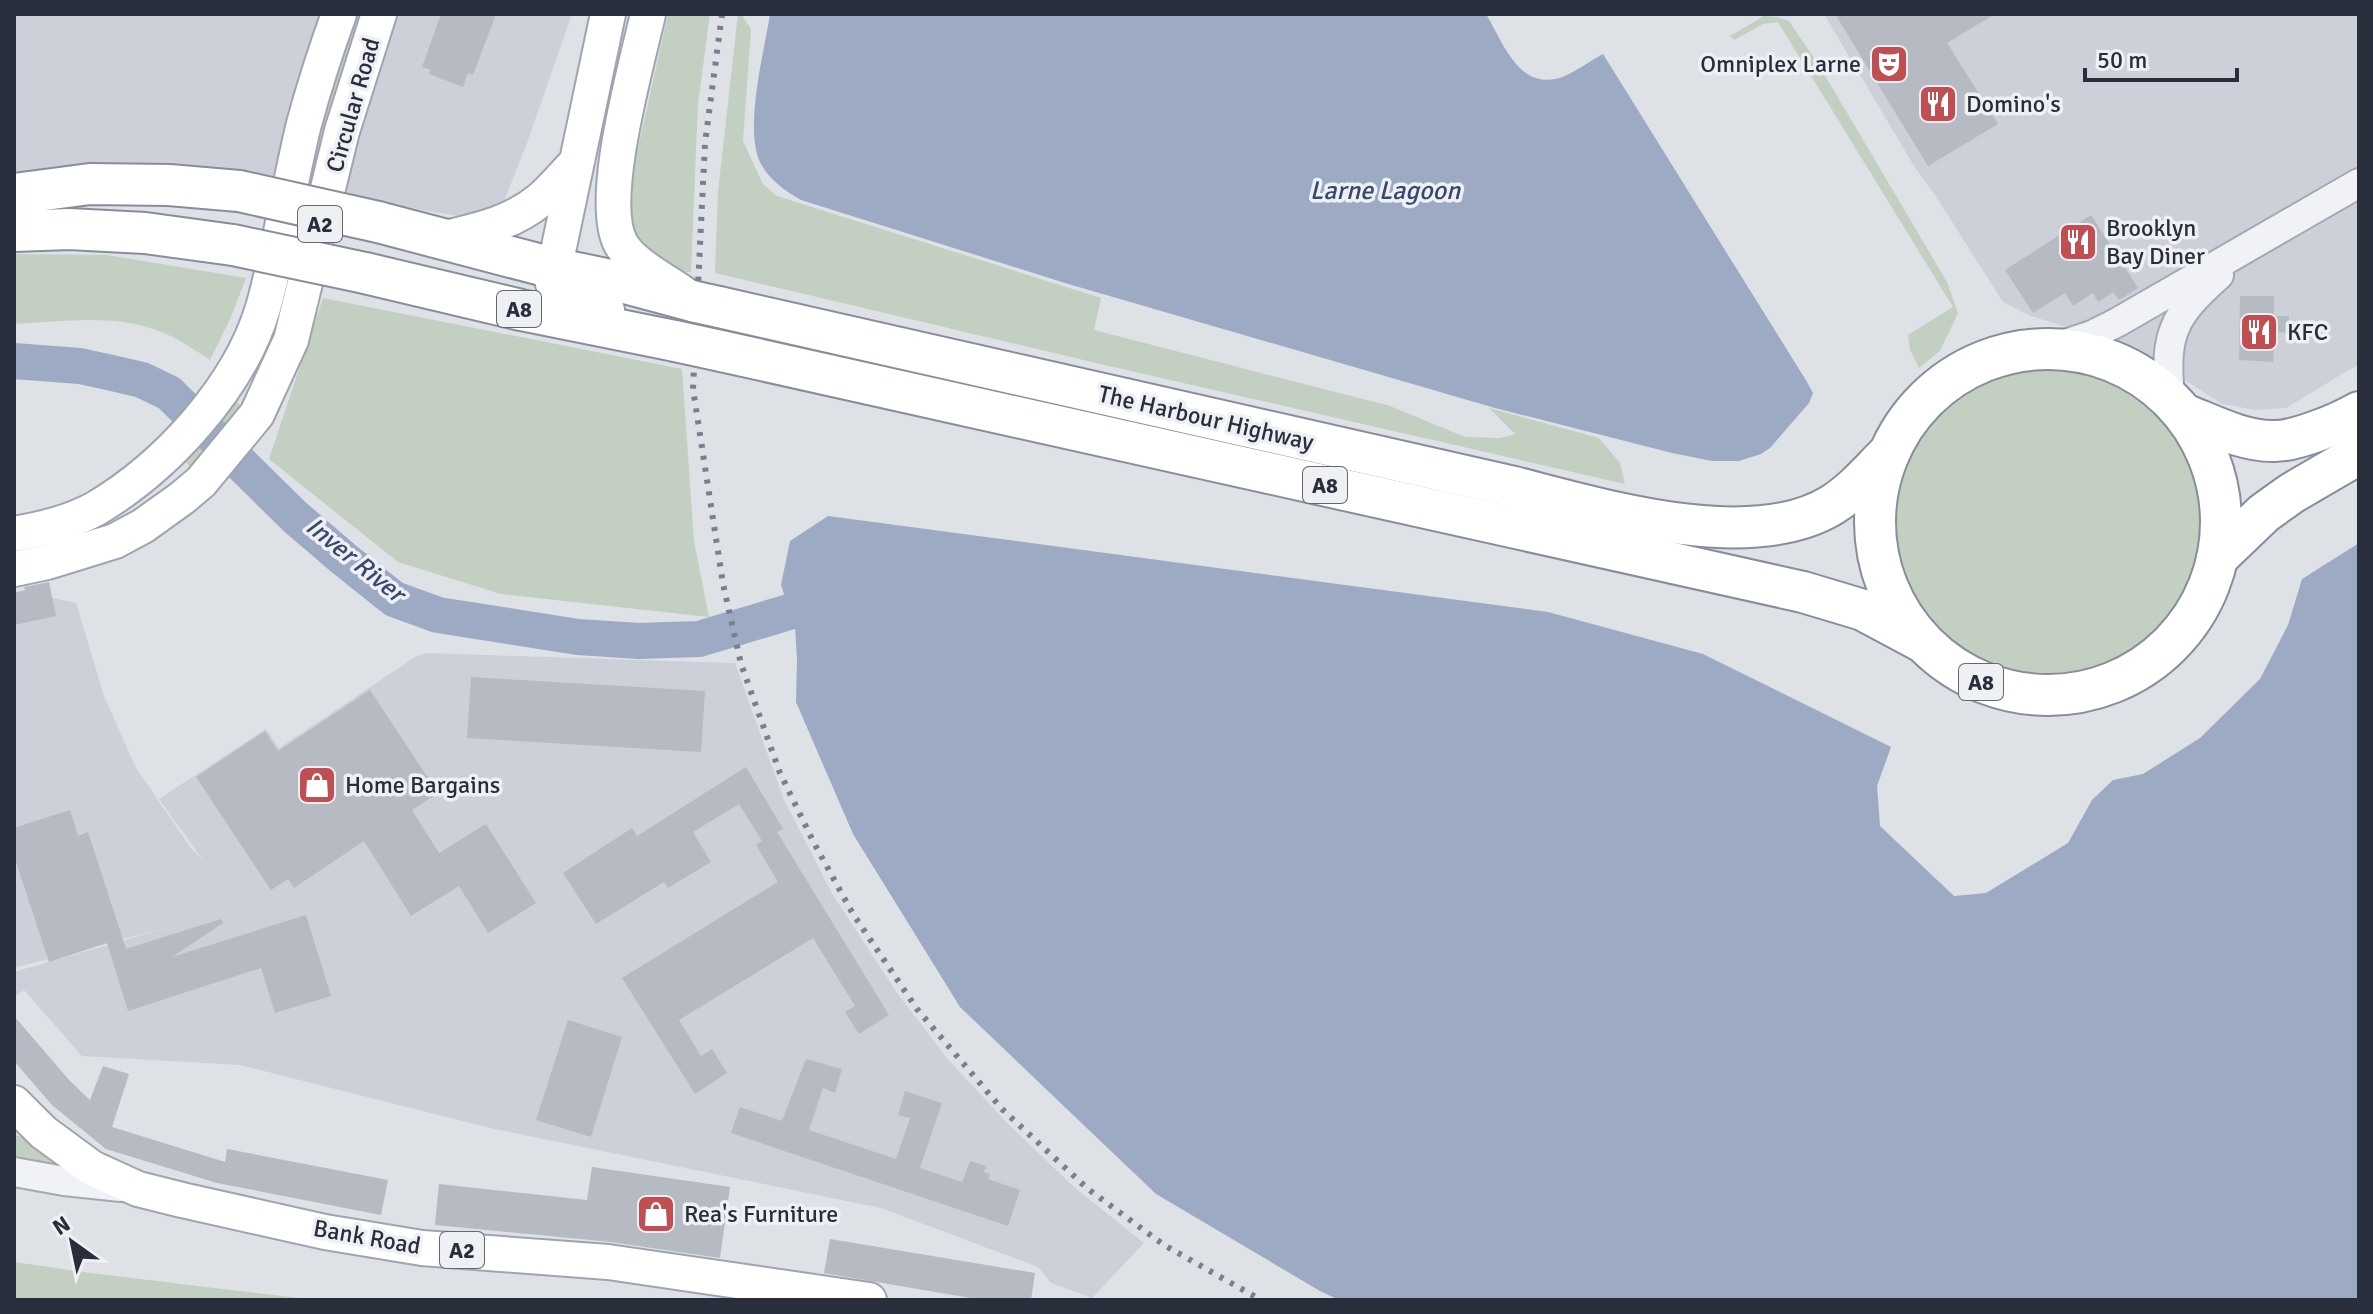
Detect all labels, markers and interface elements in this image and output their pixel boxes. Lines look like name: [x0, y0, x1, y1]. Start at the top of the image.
scale bar: [2085, 32, 2237, 82]
street label: Circular Road: [319, 34, 387, 176]
theatre icon: Omniplex Larne: [1868, 43, 1910, 85]
text: 50 m: [2097, 45, 2147, 75]
place label: Omniplex Larne: [1700, 49, 1861, 79]
restaurant icon: Domino's: [1917, 83, 1959, 125]
place label: Domino's: [1966, 89, 2061, 119]
water label: Larne Lagoon: [1310, 175, 1461, 207]
road number: A2: [298, 206, 342, 242]
place label: Brooklyn Bay Diner: [2106, 213, 2205, 271]
restaurant icon: Brooklyn Bay Diner: [2057, 221, 2099, 263]
road number: A8: [497, 291, 541, 327]
restaurant icon: KFC: [2238, 311, 2280, 353]
place label: KFC: [2287, 317, 2328, 347]
street label: The Harbour Highway: [1095, 379, 1317, 457]
road number: A8: [1303, 467, 1347, 503]
water label: Inver River: [299, 511, 413, 612]
road number: A8: [1959, 664, 2003, 700]
shop icon: Home Bargains: [296, 764, 338, 806]
place label: Home Bargains: [345, 770, 500, 800]
shop icon: Rea's Furniture: [635, 1193, 677, 1235]
place label: Rea's Furniture: [684, 1199, 838, 1229]
north arrow: [32, 1202, 112, 1282]
text: N: [48, 1210, 75, 1241]
street label: Bank Road: [311, 1213, 423, 1261]
road number: A2: [440, 1232, 484, 1268]

